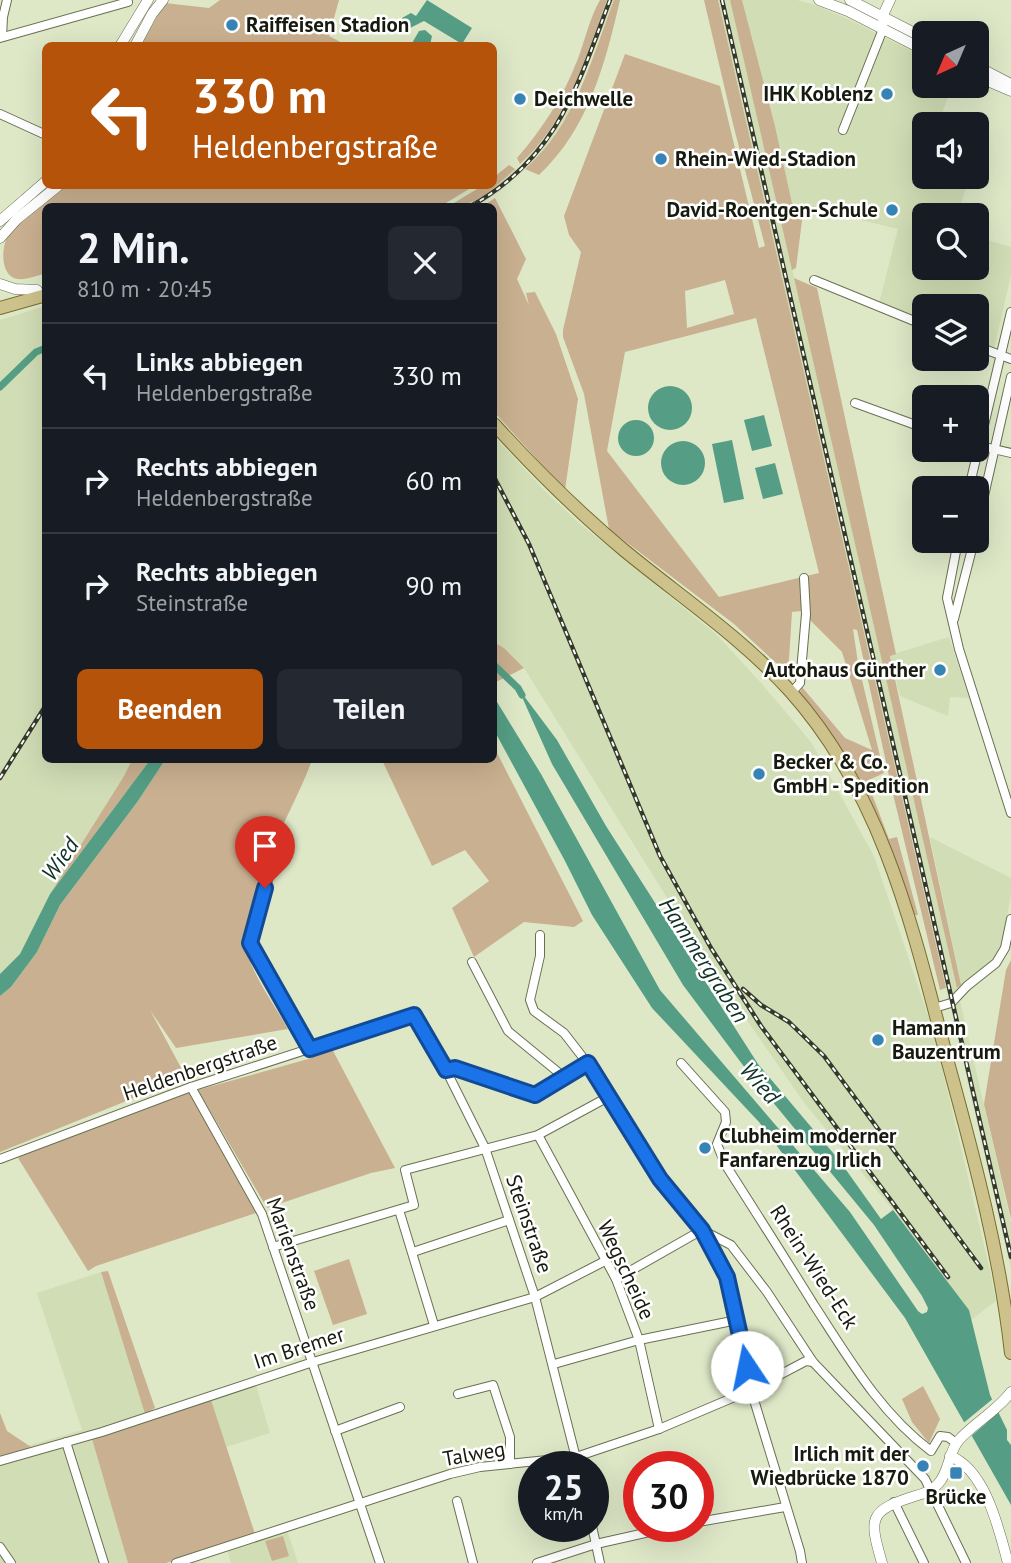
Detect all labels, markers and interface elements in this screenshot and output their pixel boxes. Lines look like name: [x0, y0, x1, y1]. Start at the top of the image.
place label: Raiffeisen Stadion: [246, 11, 409, 38]
marker: Raiffeisen Stadion: [224, 17, 240, 33]
north arrow: [912, 21, 989, 98]
map controls: [912, 21, 989, 553]
text: 330 m: [192, 63, 327, 127]
icon: left: [77, 70, 168, 161]
place label: IHK Koblenz: [763, 80, 873, 107]
place label: Deichwelle: [534, 85, 633, 112]
marker: IHK Koblenz: [879, 86, 895, 102]
marker: Deichwelle: [512, 91, 528, 107]
button: sound: [912, 112, 989, 189]
text: Heldenbergstraße: [192, 125, 438, 167]
place label: Rhein-Wied-Stadion: [675, 145, 856, 172]
marker: Rhein-Wied-Stadion: [653, 151, 669, 167]
place label: David-Roentgen-Schule: [666, 196, 878, 223]
marker: David-Roentgen-Schule: [884, 202, 900, 218]
button: search: [912, 203, 989, 280]
text: 2 Min.: [77, 220, 190, 275]
button: close: [388, 226, 462, 300]
text: 810 m · 20:45: [77, 274, 213, 303]
button: layers: [912, 294, 989, 371]
text: Links abbiegen: [136, 345, 303, 378]
icon: left: [77, 357, 115, 395]
text: 330 m: [391, 359, 462, 392]
text: Heldenbergstraße: [136, 378, 313, 407]
button: +: [912, 385, 989, 462]
text: Rechts abbiegen: [136, 450, 318, 483]
icon: right: [77, 462, 115, 500]
text: 60 m: [406, 464, 462, 497]
button: −: [912, 476, 989, 553]
text: Heldenbergstraße: [136, 483, 313, 512]
text: Rechts abbiegen: [136, 555, 318, 588]
icon: right: [77, 567, 115, 605]
text: 90 m: [406, 569, 462, 602]
text: Steinstraße: [136, 588, 248, 617]
place label: Autohaus Günther: [764, 656, 927, 683]
marker: Autohaus Günther: [932, 662, 948, 678]
button: Beenden: [77, 669, 263, 749]
button: Teilen: [277, 669, 462, 749]
place label: Becker & Co. GmbH - Spedition: [773, 748, 929, 799]
marker: Becker & Co. GmbH - Spedition: [751, 766, 767, 782]
pin: [235, 816, 295, 888]
icon: arrive: [246, 827, 284, 865]
water label: Wied: [34, 830, 86, 886]
water label: Hammergraben: [653, 891, 756, 1028]
place label: Hamann Bauzentrum: [892, 1014, 1001, 1065]
street label: Heldenbergstraße: [119, 1028, 281, 1107]
marker: Hamann Bauzentrum: [870, 1032, 886, 1048]
water label: Wied: [734, 1056, 788, 1111]
place label: Clubheim moderner Fanfarenzug Irlich: [719, 1122, 897, 1173]
marker: Clubheim moderner Fanfarenzug Irlich: [697, 1140, 713, 1156]
street label: Steinstraße: [500, 1171, 559, 1277]
street label: Marienstraße: [261, 1193, 326, 1314]
street label: Rhein-Wied-Eck: [764, 1200, 865, 1334]
street label: Wegscheide: [592, 1216, 661, 1324]
street label: Im Bremer: [250, 1320, 348, 1375]
position arrow: [710, 1330, 784, 1404]
street label: Talweg: [441, 1435, 507, 1472]
place label: Irlich mit der Wiedbrücke 1870: [751, 1440, 910, 1491]
speed limit sign: 30: [623, 1451, 714, 1542]
marker: Irlich mit der Wiedbrücke 1870: [915, 1458, 931, 1474]
text: 25: [544, 1464, 583, 1510]
marker: Brücke: [948, 1465, 964, 1481]
place label: Brücke: [926, 1483, 986, 1510]
text: km/h: [544, 1502, 583, 1525]

